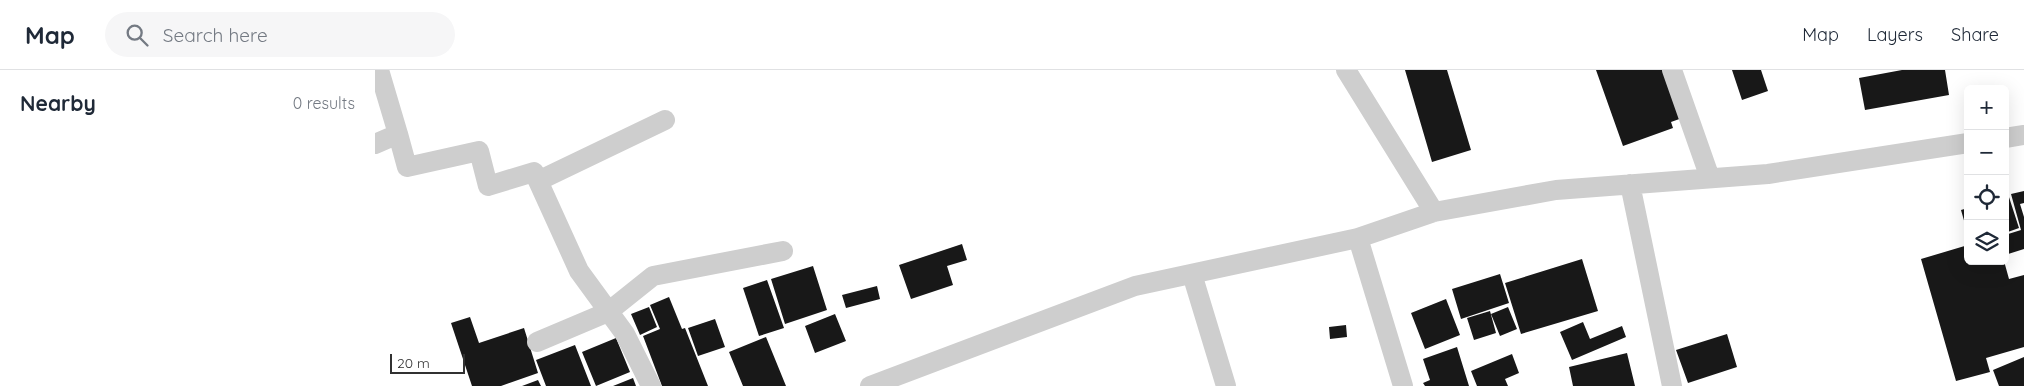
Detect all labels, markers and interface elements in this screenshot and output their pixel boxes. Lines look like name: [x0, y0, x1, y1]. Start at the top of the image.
search box: [105, 12, 455, 57]
text: Map: [25, 20, 75, 50]
icon: search: [123, 21, 151, 49]
text: Search here: [163, 23, 268, 47]
text: Map: [1802, 23, 1839, 46]
text: Layers: [1867, 23, 1923, 46]
text: Share: [1951, 23, 1999, 46]
map controls: [1964, 85, 2009, 265]
button: +: [1964, 85, 2009, 130]
text: Nearby: [20, 90, 96, 116]
text: 0 results: [293, 93, 355, 113]
button: −: [1964, 130, 2009, 175]
button: locate: [1964, 175, 2009, 220]
button: layers: [1964, 220, 2009, 265]
scale bar: [390, 351, 465, 374]
text: 20 m: [397, 354, 430, 372]

